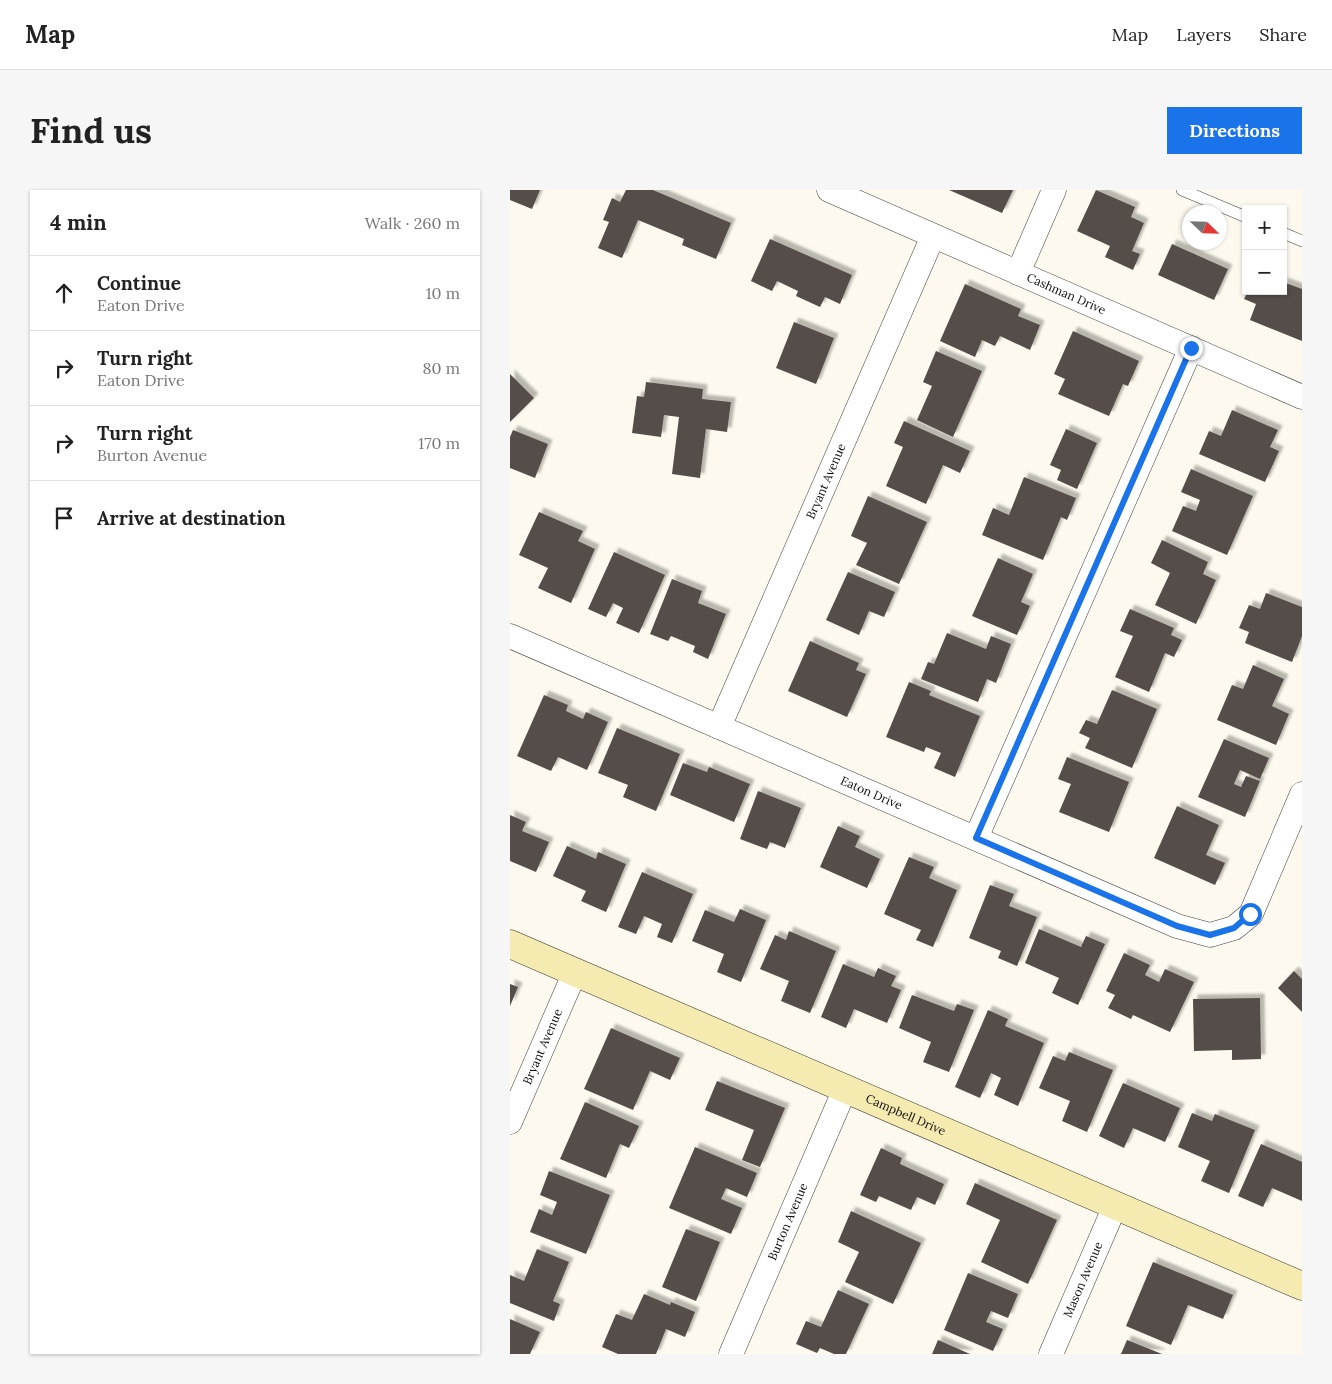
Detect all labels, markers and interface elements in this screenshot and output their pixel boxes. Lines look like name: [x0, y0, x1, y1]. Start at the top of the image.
text: Map: [25, 19, 75, 50]
text: Map: [1112, 23, 1148, 46]
text: Layers: [1176, 23, 1231, 46]
text: Share: [1259, 23, 1307, 46]
button: Directions: [1167, 107, 1302, 154]
text: Find us: [30, 108, 152, 153]
north arrow: [1182, 205, 1227, 250]
map controls: [1242, 205, 1287, 295]
button: +: [1242, 205, 1287, 250]
text: 4 min: [50, 209, 107, 236]
text: Walk · 260 m: [365, 213, 460, 233]
button: −: [1242, 250, 1287, 295]
street label: Cashman Drive: [1025, 270, 1109, 317]
text: Continue: [97, 271, 181, 295]
icon: ahead: [50, 279, 78, 307]
text: 10 m: [426, 283, 460, 303]
text: Eaton Drive: [97, 295, 185, 315]
route end: [1180, 337, 1203, 360]
text: Turn right: [97, 346, 193, 370]
icon: right: [50, 354, 78, 382]
text: 80 m: [423, 358, 460, 378]
text: Eaton Drive: [97, 370, 185, 390]
text: Turn right: [97, 421, 193, 445]
icon: right: [50, 429, 78, 457]
text: 170 m: [418, 433, 460, 453]
street label: Bryant Avenue: [803, 440, 849, 521]
text: Burton Avenue: [97, 445, 207, 465]
icon: arrive: [50, 504, 78, 532]
text: Arrive at destination: [97, 506, 286, 530]
street label: Eaton Drive: [838, 773, 905, 813]
route start: [1239, 903, 1262, 926]
street label: Bryant Avenue: [519, 1006, 565, 1087]
street label: Campbell Drive: [864, 1091, 949, 1138]
street label: Burton Avenue: [764, 1180, 811, 1263]
street label: Mason Avenue: [1060, 1239, 1106, 1320]

